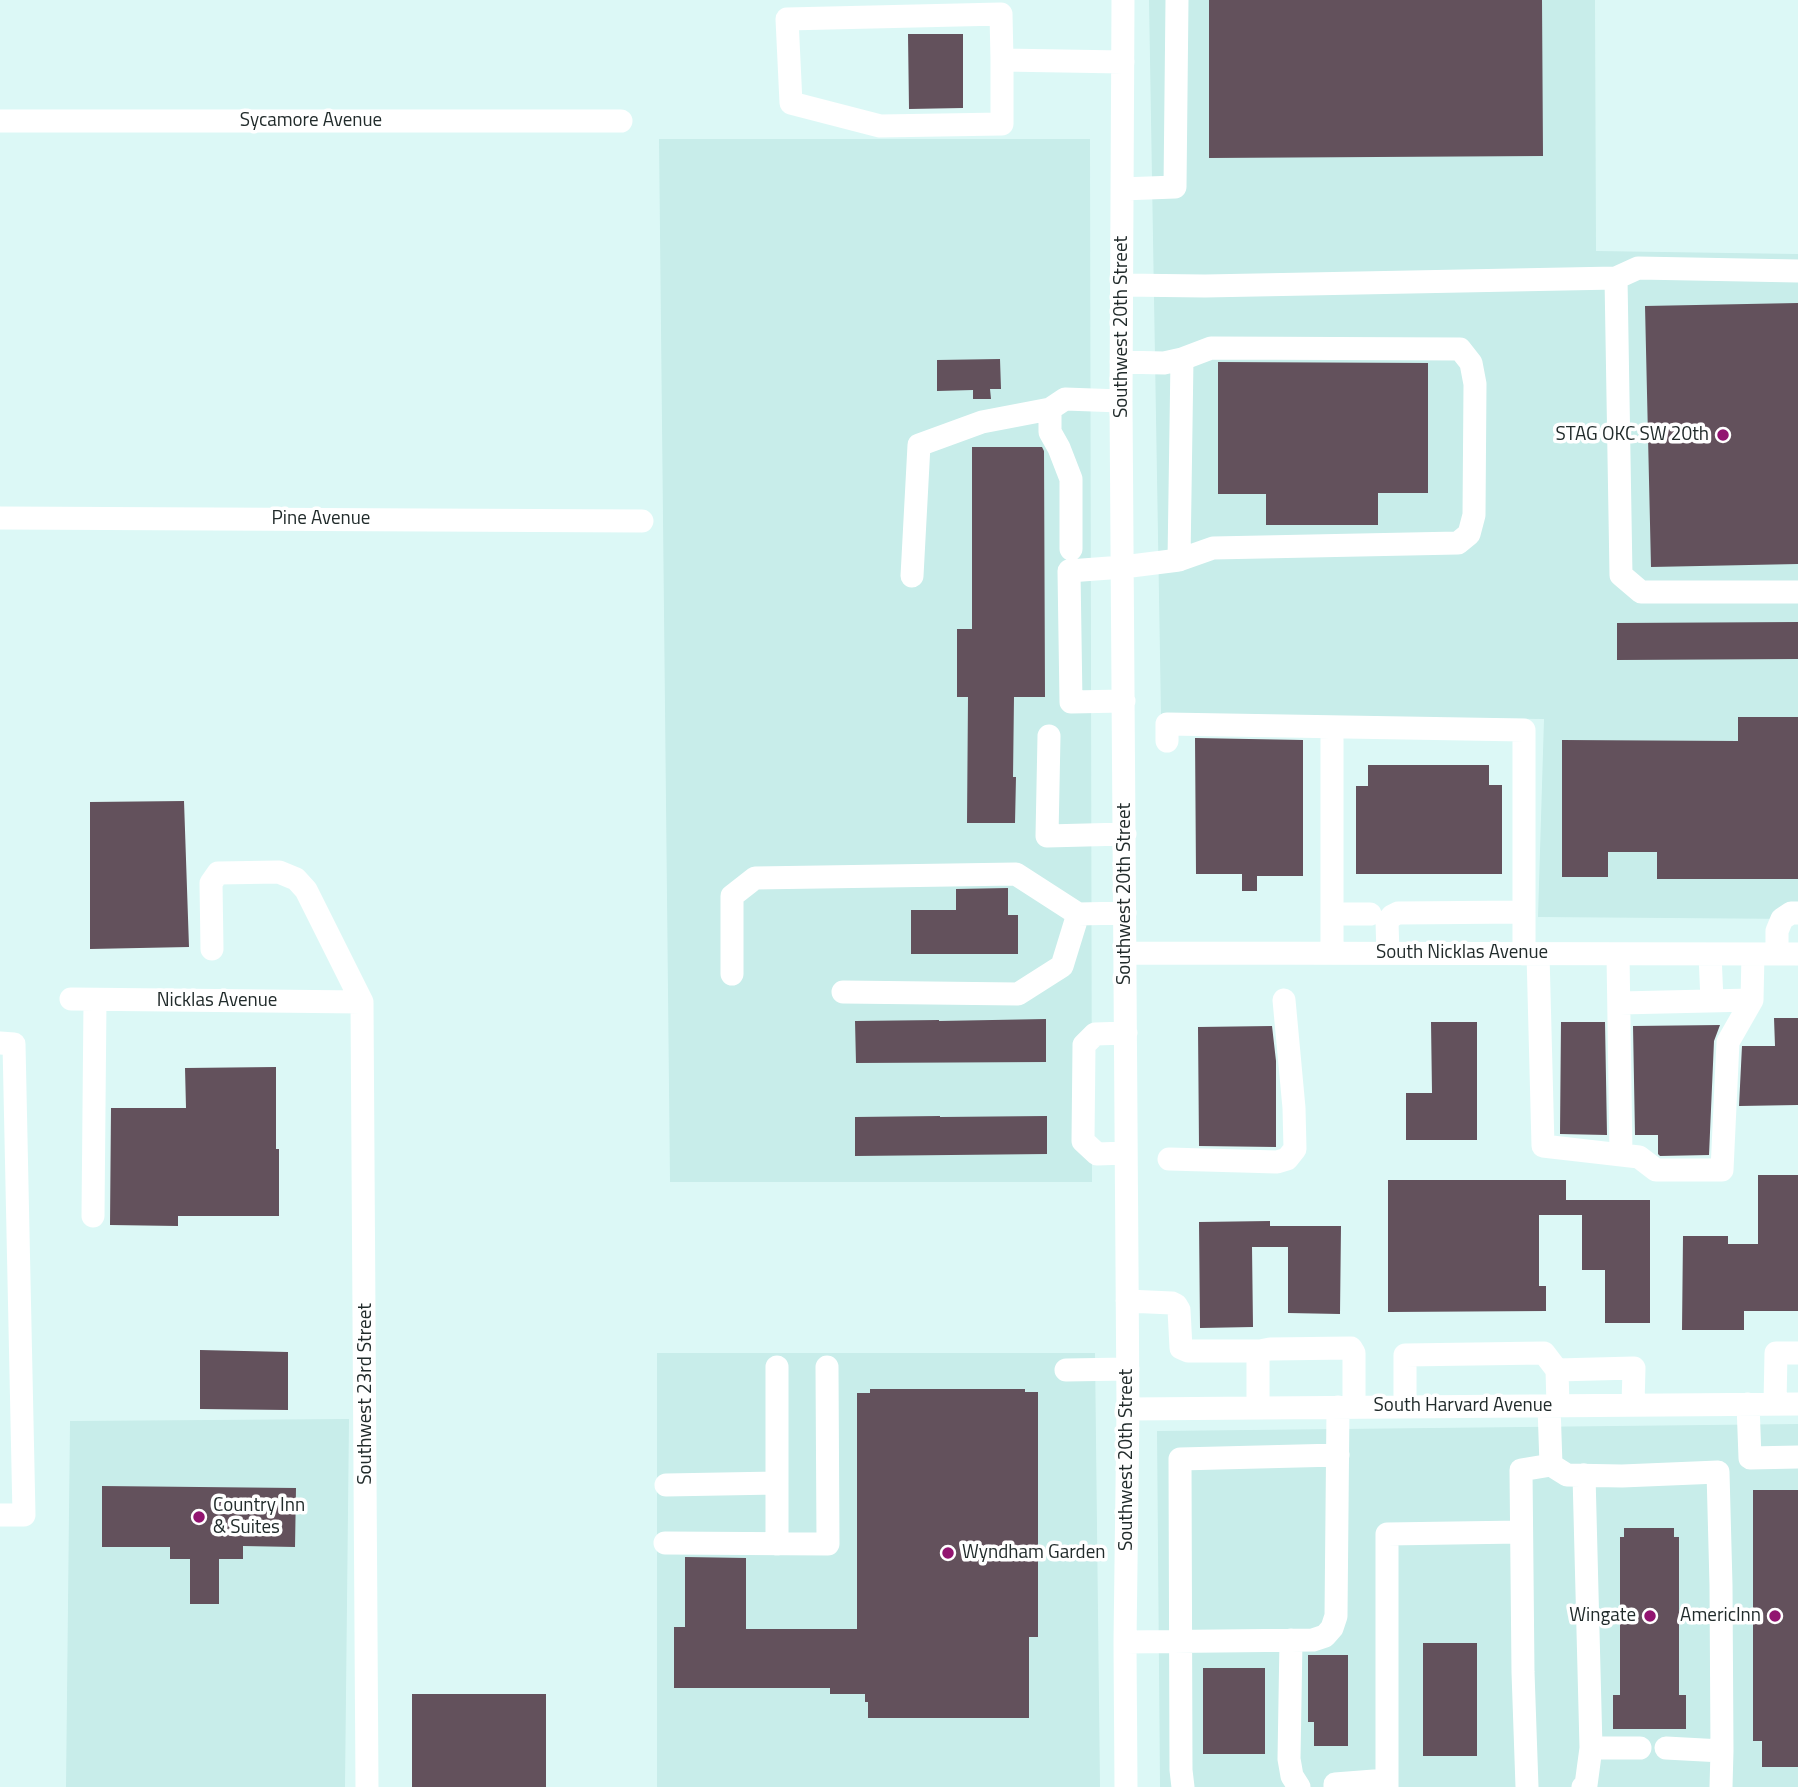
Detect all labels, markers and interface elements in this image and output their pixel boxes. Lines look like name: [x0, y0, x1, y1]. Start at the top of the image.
street label: Sycamore Avenue: [240, 110, 382, 132]
street label: Southwest 20th Street: [1111, 236, 1133, 418]
place label: STAG OKC SW 20th: [1556, 424, 1709, 446]
marker: STAG OKC SW 20th: [1715, 427, 1731, 443]
street label: Pine Avenue: [272, 508, 370, 530]
street label: Southwest 20th Street: [1114, 803, 1136, 985]
street label: South Nicklas Avenue: [1376, 942, 1548, 964]
street label: Nicklas Avenue: [157, 990, 277, 1012]
street label: Southwest 23rd Street: [355, 1303, 377, 1485]
street label: Southwest 20th Street: [1116, 1369, 1138, 1551]
street label: South Harvard Avenue: [1374, 1395, 1552, 1417]
place label: Country Inn & Suites: [213, 1495, 305, 1539]
marker: Country Inn & Suites: [191, 1509, 207, 1525]
place label: Wyndham Garden: [962, 1542, 1105, 1564]
marker: Wyndham Garden: [940, 1545, 956, 1561]
place label: Wingate: [1569, 1605, 1636, 1627]
place label: AmericInn: [1680, 1605, 1761, 1627]
marker: Wingate: [1642, 1608, 1658, 1624]
marker: AmericInn: [1767, 1608, 1783, 1624]

